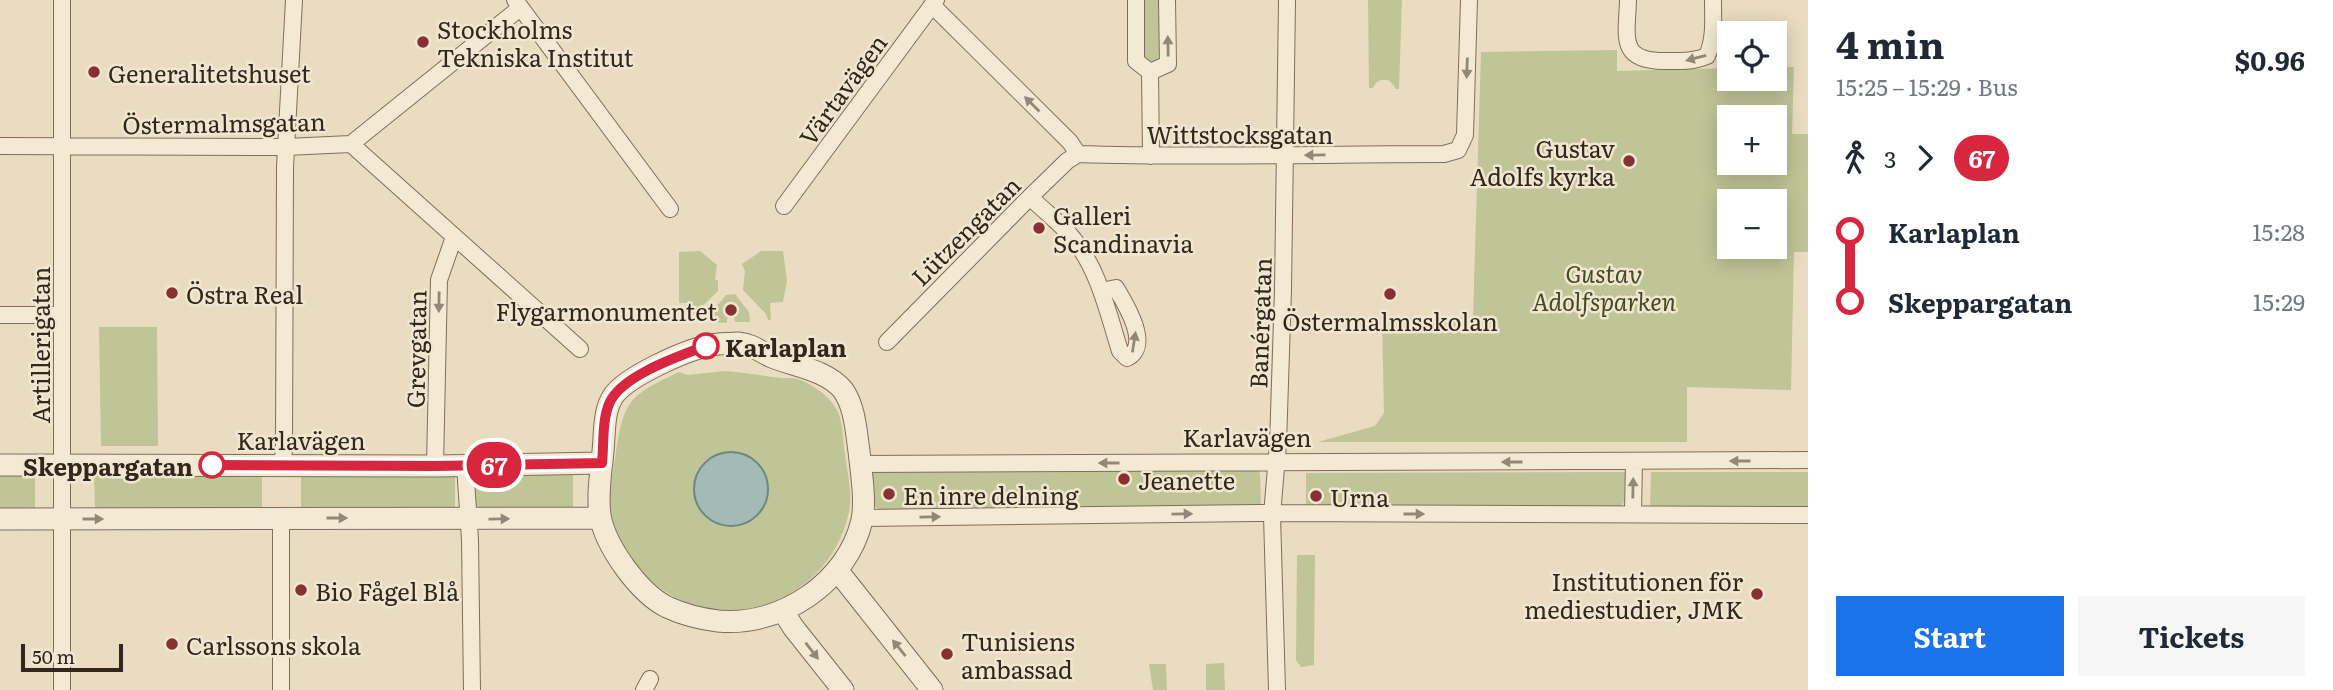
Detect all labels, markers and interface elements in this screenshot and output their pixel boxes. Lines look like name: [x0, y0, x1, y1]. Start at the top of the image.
place label: Stockholms Tekniska Institut: [437, 11, 634, 74]
text: 4 min: [1836, 14, 1945, 71]
map controls: [1717, 21, 1787, 259]
button: locate: [1717, 21, 1787, 91]
street label: Värtavägen: [790, 26, 894, 152]
marker: Stockholms Tekniska Institut: [415, 34, 431, 50]
one-way arrow: [1162, 35, 1173, 57]
text: $0.96: [2235, 40, 2305, 79]
one-way arrow: [1685, 53, 1707, 64]
place label: Generalitetshuset: [108, 55, 311, 90]
one-way arrow: [1461, 57, 1472, 79]
marker: Generalitetshuset: [86, 64, 102, 80]
text: 15:25 – 15:29 · Bus: [1836, 69, 2018, 103]
one-way arrow: [1024, 96, 1040, 112]
street label: Östermalmsgatan: [122, 103, 326, 141]
button: +: [1717, 105, 1787, 175]
street label: Wittstocksgatan: [1147, 116, 1334, 151]
place label: Gustav Adolfs kyrka: [1470, 130, 1615, 193]
icon: walk: [1836, 139, 1874, 177]
icon: forward: [1906, 139, 1944, 177]
text: 67: [1968, 140, 1995, 175]
text: 3: [1884, 141, 1896, 175]
one-way arrow: [1304, 150, 1326, 161]
marker: Gustav Adolfs kyrka: [1621, 153, 1637, 169]
street label: Lützengatan: [902, 167, 1028, 293]
button: −: [1717, 189, 1787, 259]
place label: Galleri Scandinavia: [1053, 197, 1194, 260]
text: Karlaplan: [1888, 212, 2020, 251]
text: 15:28: [2252, 214, 2305, 248]
marker: Galleri Scandinavia: [1031, 220, 1047, 236]
park label: Gustav Adolfsparken: [1532, 255, 1676, 318]
street label: Banérgatan: [1239, 257, 1279, 389]
street label: Artillerigatan: [22, 266, 57, 424]
place label: Östra Real: [186, 276, 303, 311]
text: Skeppargatan: [1888, 282, 2072, 321]
text: 15:29: [2253, 284, 2305, 318]
marker: Östra Real: [164, 285, 180, 301]
marker: Östermalmsskolan: [1382, 286, 1398, 302]
street label: Grevgatan: [396, 289, 434, 408]
one-way arrow: [433, 292, 444, 314]
place label: Flygarmonumentet: [496, 293, 717, 328]
marker: Flygarmonumentet: [723, 302, 739, 318]
place label: Östermalmsskolan: [1282, 303, 1498, 338]
place label: Karlaplan: [725, 329, 847, 364]
one-way arrow: [1129, 331, 1140, 353]
marker: Karlaplan: [693, 333, 719, 359]
street label: Karlavägen: [1182, 419, 1312, 454]
street label: Karlavägen: [236, 422, 366, 457]
line badge: 67: [462, 442, 526, 488]
text: 67: [481, 447, 507, 482]
place label: Skeppargatan: [23, 448, 193, 483]
marker: Skeppargatan: [199, 452, 225, 478]
one-way arrow: [1729, 455, 1751, 467]
one-way arrow: [1501, 456, 1523, 467]
one-way arrow: [1098, 457, 1120, 469]
place label: Jeanette: [1138, 462, 1235, 497]
marker: Jeanette: [1116, 471, 1132, 487]
one-way arrow: [1627, 476, 1639, 498]
place label: En inre delning: [903, 477, 1079, 512]
place label: Urna: [1330, 479, 1389, 514]
marker: En inre delning: [881, 486, 897, 502]
marker: Urna: [1308, 488, 1324, 504]
one-way arrow: [1172, 508, 1194, 520]
one-way arrow: [1403, 508, 1425, 520]
one-way arrow: [920, 511, 942, 523]
one-way arrow: [326, 512, 348, 524]
one-way arrow: [82, 513, 104, 525]
one-way arrow: [488, 513, 510, 525]
place label: Institutionen för mediestudier, JMK: [1524, 563, 1744, 626]
place label: Bio Fågel Blå: [315, 573, 459, 608]
marker: Bio Fågel Blå: [293, 582, 309, 598]
marker: Institutionen för mediestudier, JMK: [1749, 586, 1765, 602]
button: Start: [1836, 596, 2064, 676]
button: Tickets: [2078, 596, 2305, 676]
place label: Tunisiens ambassad: [961, 623, 1075, 686]
place label: Carlssons skola: [186, 627, 361, 662]
marker: Carlssons skola: [164, 636, 180, 652]
one-way arrow: [891, 640, 906, 658]
scale bar: [21, 641, 122, 673]
text: 50 m: [32, 642, 75, 670]
one-way arrow: [805, 642, 819, 660]
marker: Tunisiens ambassad: [939, 646, 955, 662]

